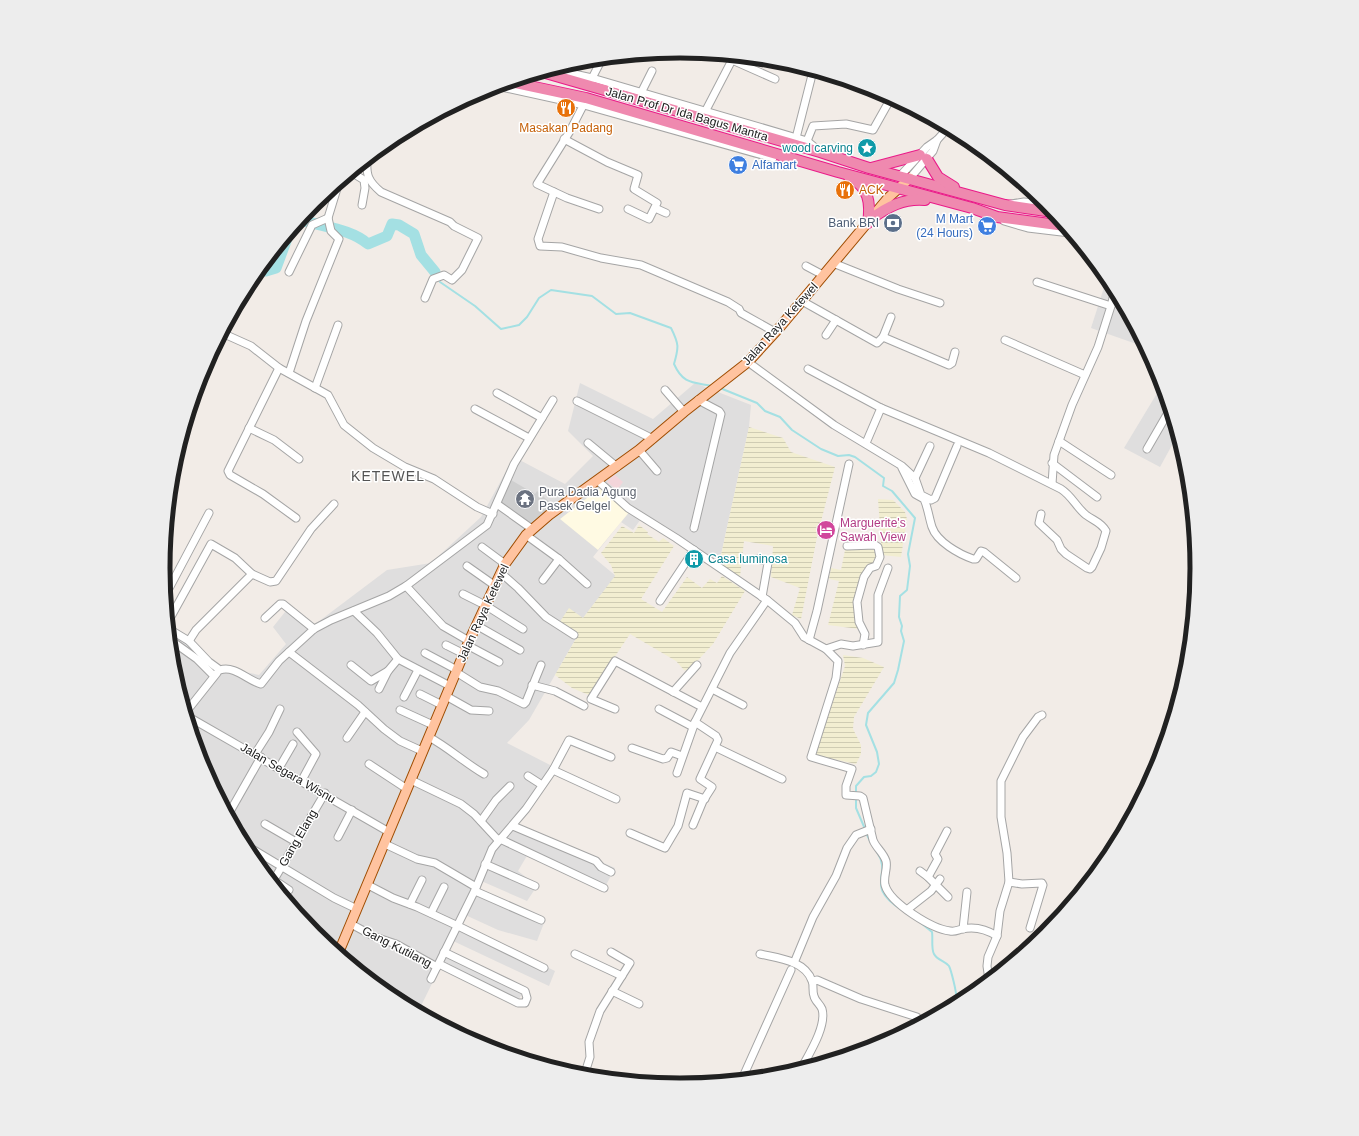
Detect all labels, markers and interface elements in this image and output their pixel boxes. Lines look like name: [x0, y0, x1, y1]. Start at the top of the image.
street label: Jalan Prof Dr Ida Bagus Mantra: [604, 84, 770, 144]
restaurant icon: Masakan Padang: [555, 97, 577, 119]
place label: Masakan Padang: [519, 121, 613, 135]
place icon: wood carving: [856, 137, 878, 159]
place label: wood carving: [781, 141, 853, 155]
supermarket icon: Alfamart: [727, 154, 749, 176]
place label: Alfamart: [752, 158, 797, 172]
restaurant icon: ACK: [834, 179, 856, 201]
place label: ACK: [859, 183, 884, 197]
bank icon: Bank BRI: [882, 212, 904, 234]
place label: M Mart (24 Hours): [916, 212, 974, 240]
supermarket icon: M Mart (24 Hours): [976, 215, 998, 237]
place label: Bank BRI: [828, 216, 879, 230]
street label: Jalan Raya Ketewel: [739, 280, 821, 368]
district label: KETEWEL: [351, 468, 425, 484]
place label: Pura Dadia Agung Pasek Gelgel: [539, 485, 636, 513]
temple icon: Pura Dadia Agung Pasek Gelgel: [514, 488, 536, 510]
place label: Marguerite's Sawah View: [840, 516, 906, 544]
hotel icon: Marguerite's Sawah View: [815, 519, 837, 541]
building icon: Casa luminosa: [683, 548, 705, 570]
place label: Casa luminosa: [708, 552, 788, 566]
street label: Jalan Raya Ketewel: [454, 562, 512, 664]
street label: Jalan Segara Wisnu: [238, 740, 338, 806]
street label: Gang Elang: [276, 807, 320, 869]
street label: Gang Kutilang: [360, 923, 434, 971]

